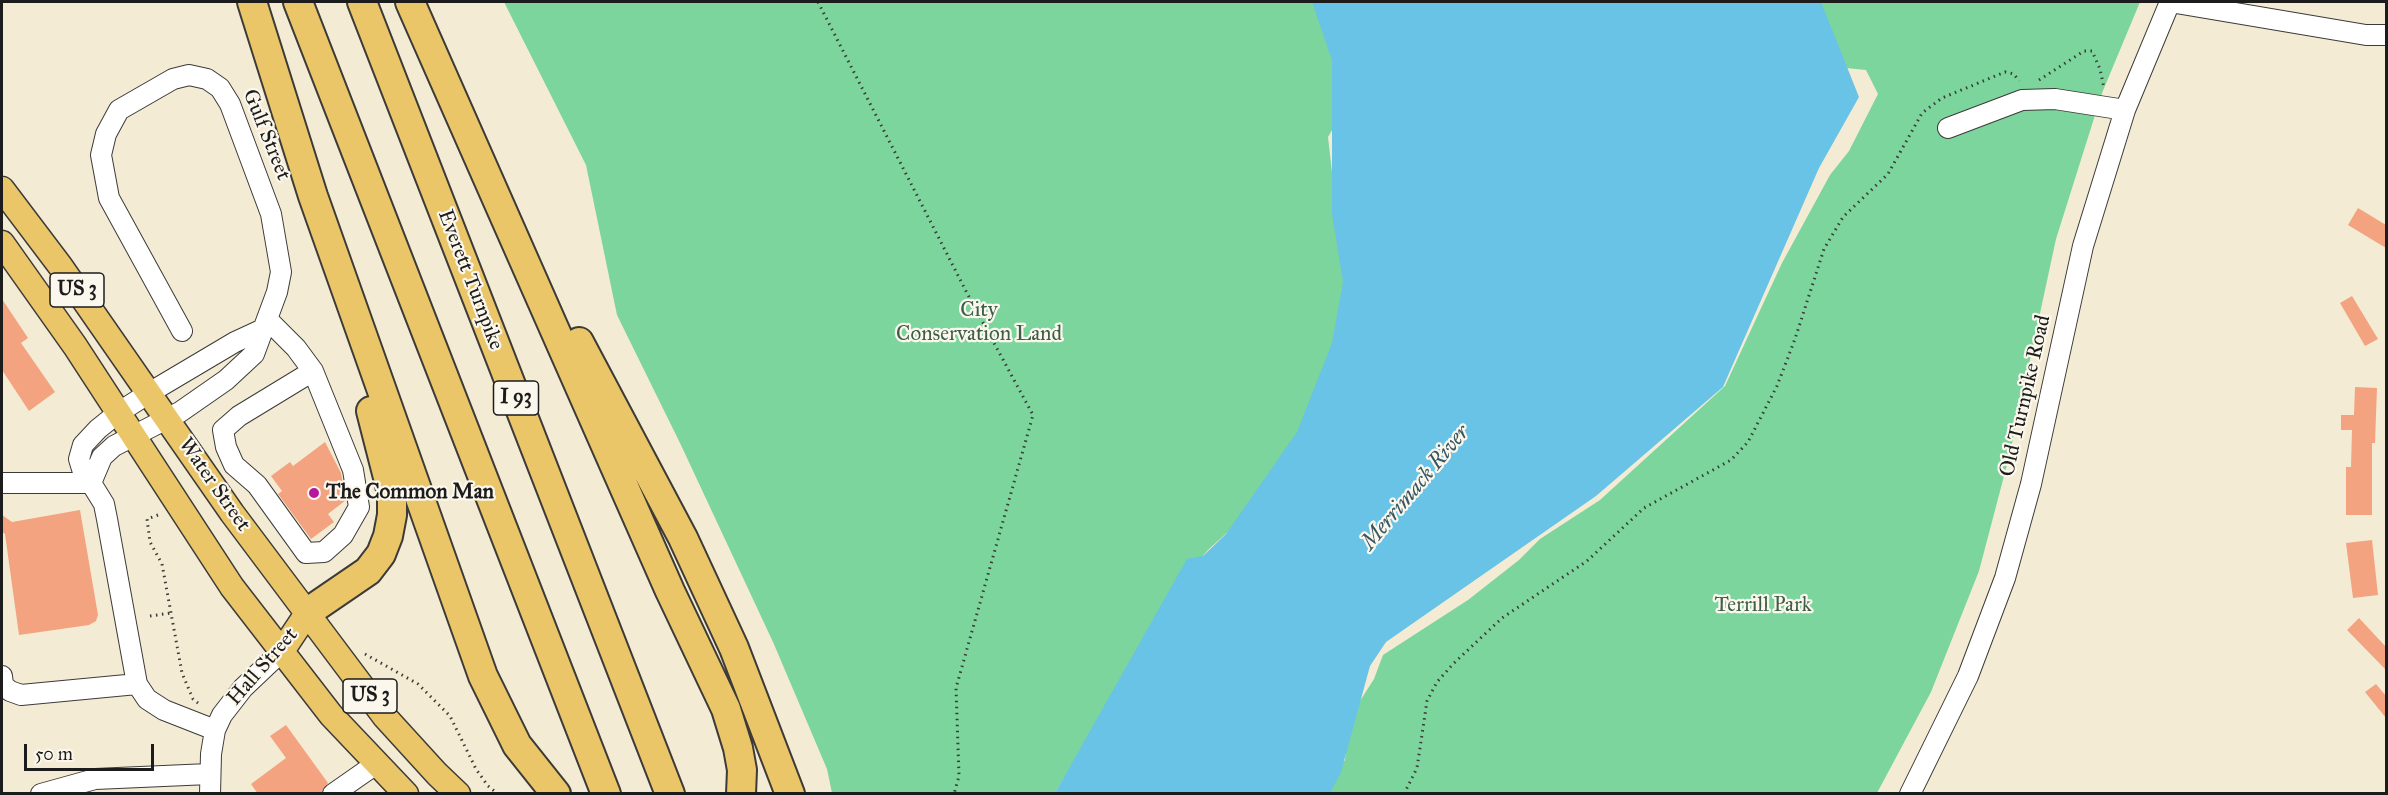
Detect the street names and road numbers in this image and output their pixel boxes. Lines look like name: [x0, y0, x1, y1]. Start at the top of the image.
street label: Gulf Street: [236, 86, 296, 184]
street label: Everett Turnpike: [432, 206, 508, 354]
road number: US 3: [50, 273, 104, 307]
street label: Old Turnpike Road: [1995, 313, 2057, 479]
road number: I 93: [494, 381, 538, 415]
street label: Water Street: [173, 433, 255, 537]
street label: Hall Street: [222, 623, 304, 711]
road number: US 3: [343, 679, 397, 713]

